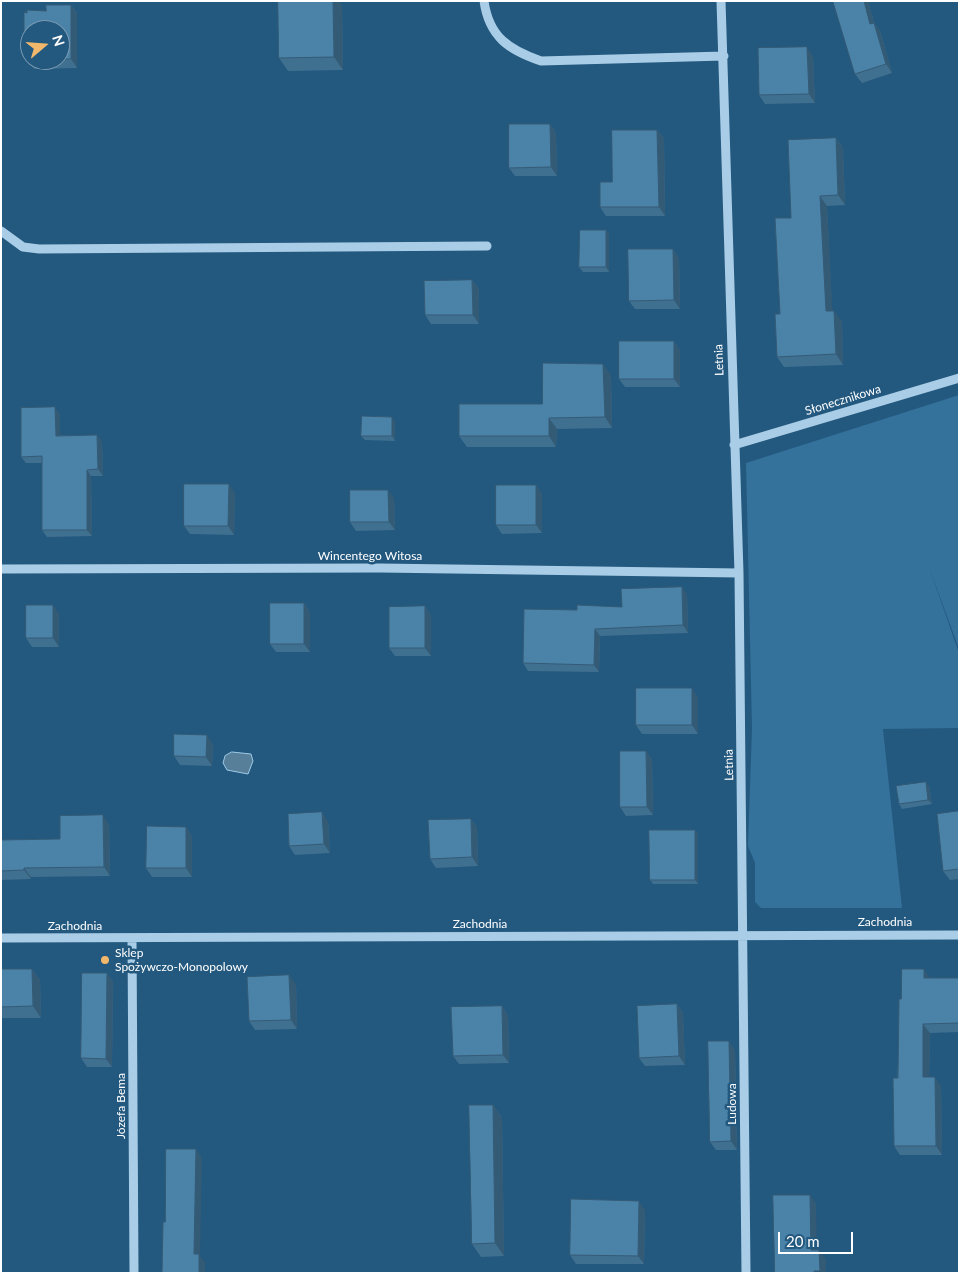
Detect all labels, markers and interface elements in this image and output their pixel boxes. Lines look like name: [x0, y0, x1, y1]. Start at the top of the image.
north arrow: [20, 20, 70, 70]
text: N: [49, 33, 69, 48]
street label: Letnia: [711, 344, 727, 376]
street label: Słonecznikowa: [803, 382, 883, 418]
street label: Wincentego Witosa: [318, 549, 422, 563]
street label: Letnia: [722, 749, 736, 781]
street label: Zachodnia: [858, 915, 912, 929]
street label: Zachodnia: [453, 917, 507, 931]
street label: Zachodnia: [48, 919, 102, 933]
place label: Sklep Spożywczo-Monopolowy: [115, 946, 248, 974]
marker: Sklep Spożywczo-Monopolowy: [99, 954, 111, 966]
street label: Józefa Bema: [114, 1073, 128, 1139]
street label: Ludowa: [725, 1083, 739, 1125]
scale bar: [780, 1222, 855, 1254]
text: 20 m: [786, 1232, 820, 1250]

